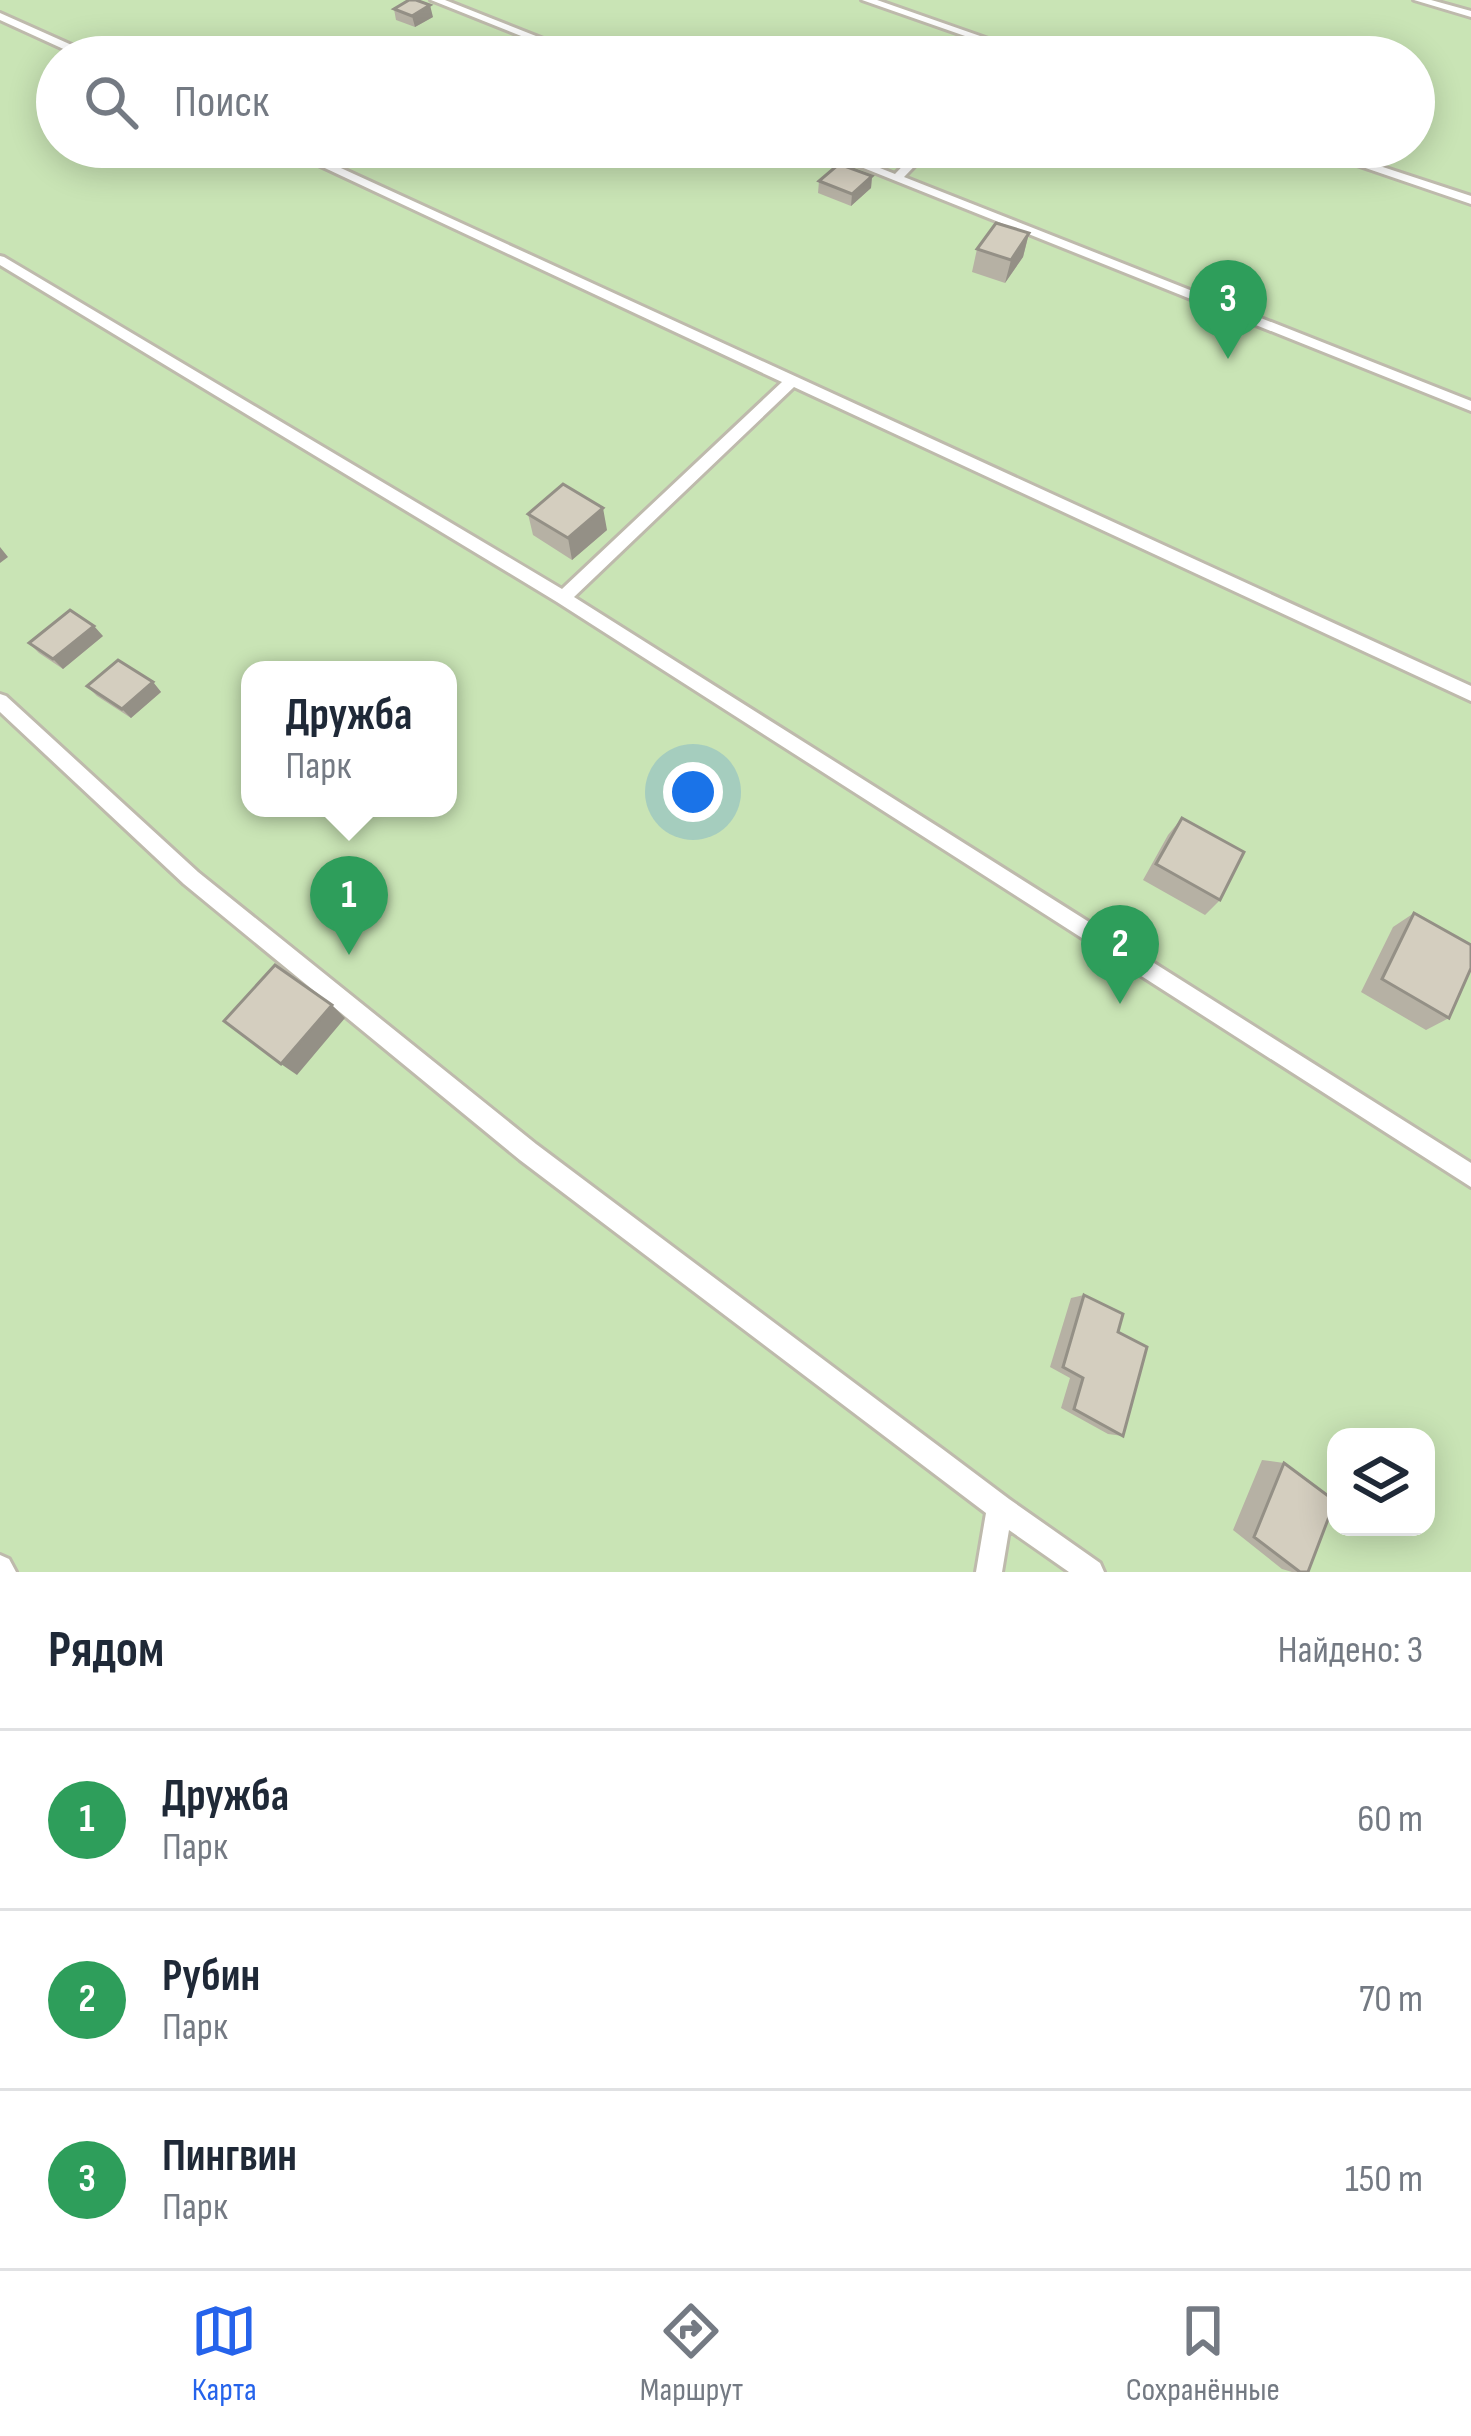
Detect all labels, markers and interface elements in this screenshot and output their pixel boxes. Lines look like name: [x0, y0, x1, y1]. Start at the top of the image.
search box: [36, 36, 1435, 168]
icon: search: [78, 69, 144, 135]
text: Поиск: [174, 75, 269, 130]
pin: 3: [1189, 260, 1267, 359]
popup: [241, 661, 457, 817]
text: Дружба: [285, 688, 413, 743]
text: Парк: [285, 743, 351, 790]
your location: [663, 762, 723, 822]
pin: 1: [310, 856, 388, 955]
pin: 2: [1081, 905, 1159, 1004]
map controls: [1327, 1428, 1435, 1536]
button: layers: [1327, 1428, 1435, 1536]
text: Рядом: [48, 1620, 164, 1681]
text: Найдено: 3: [1278, 1627, 1423, 1674]
text: Дружба: [162, 1769, 289, 1824]
text: 1: [79, 1796, 95, 1843]
text: 60 m: [1357, 1796, 1423, 1843]
text: Парк: [162, 1824, 228, 1871]
text: Рубин: [162, 1949, 260, 2004]
text: 2: [78, 1976, 96, 2023]
text: 70 m: [1359, 1976, 1423, 2023]
text: Парк: [162, 2004, 228, 2051]
text: Пингвин: [162, 2129, 297, 2184]
text: 3: [78, 2156, 96, 2203]
text: 150 m: [1345, 2156, 1423, 2203]
text: Парк: [162, 2184, 228, 2231]
tab: Карта: [191, 2298, 257, 2410]
tab: Маршрут: [640, 2298, 743, 2410]
tab: Сохранённые: [1126, 2298, 1280, 2410]

